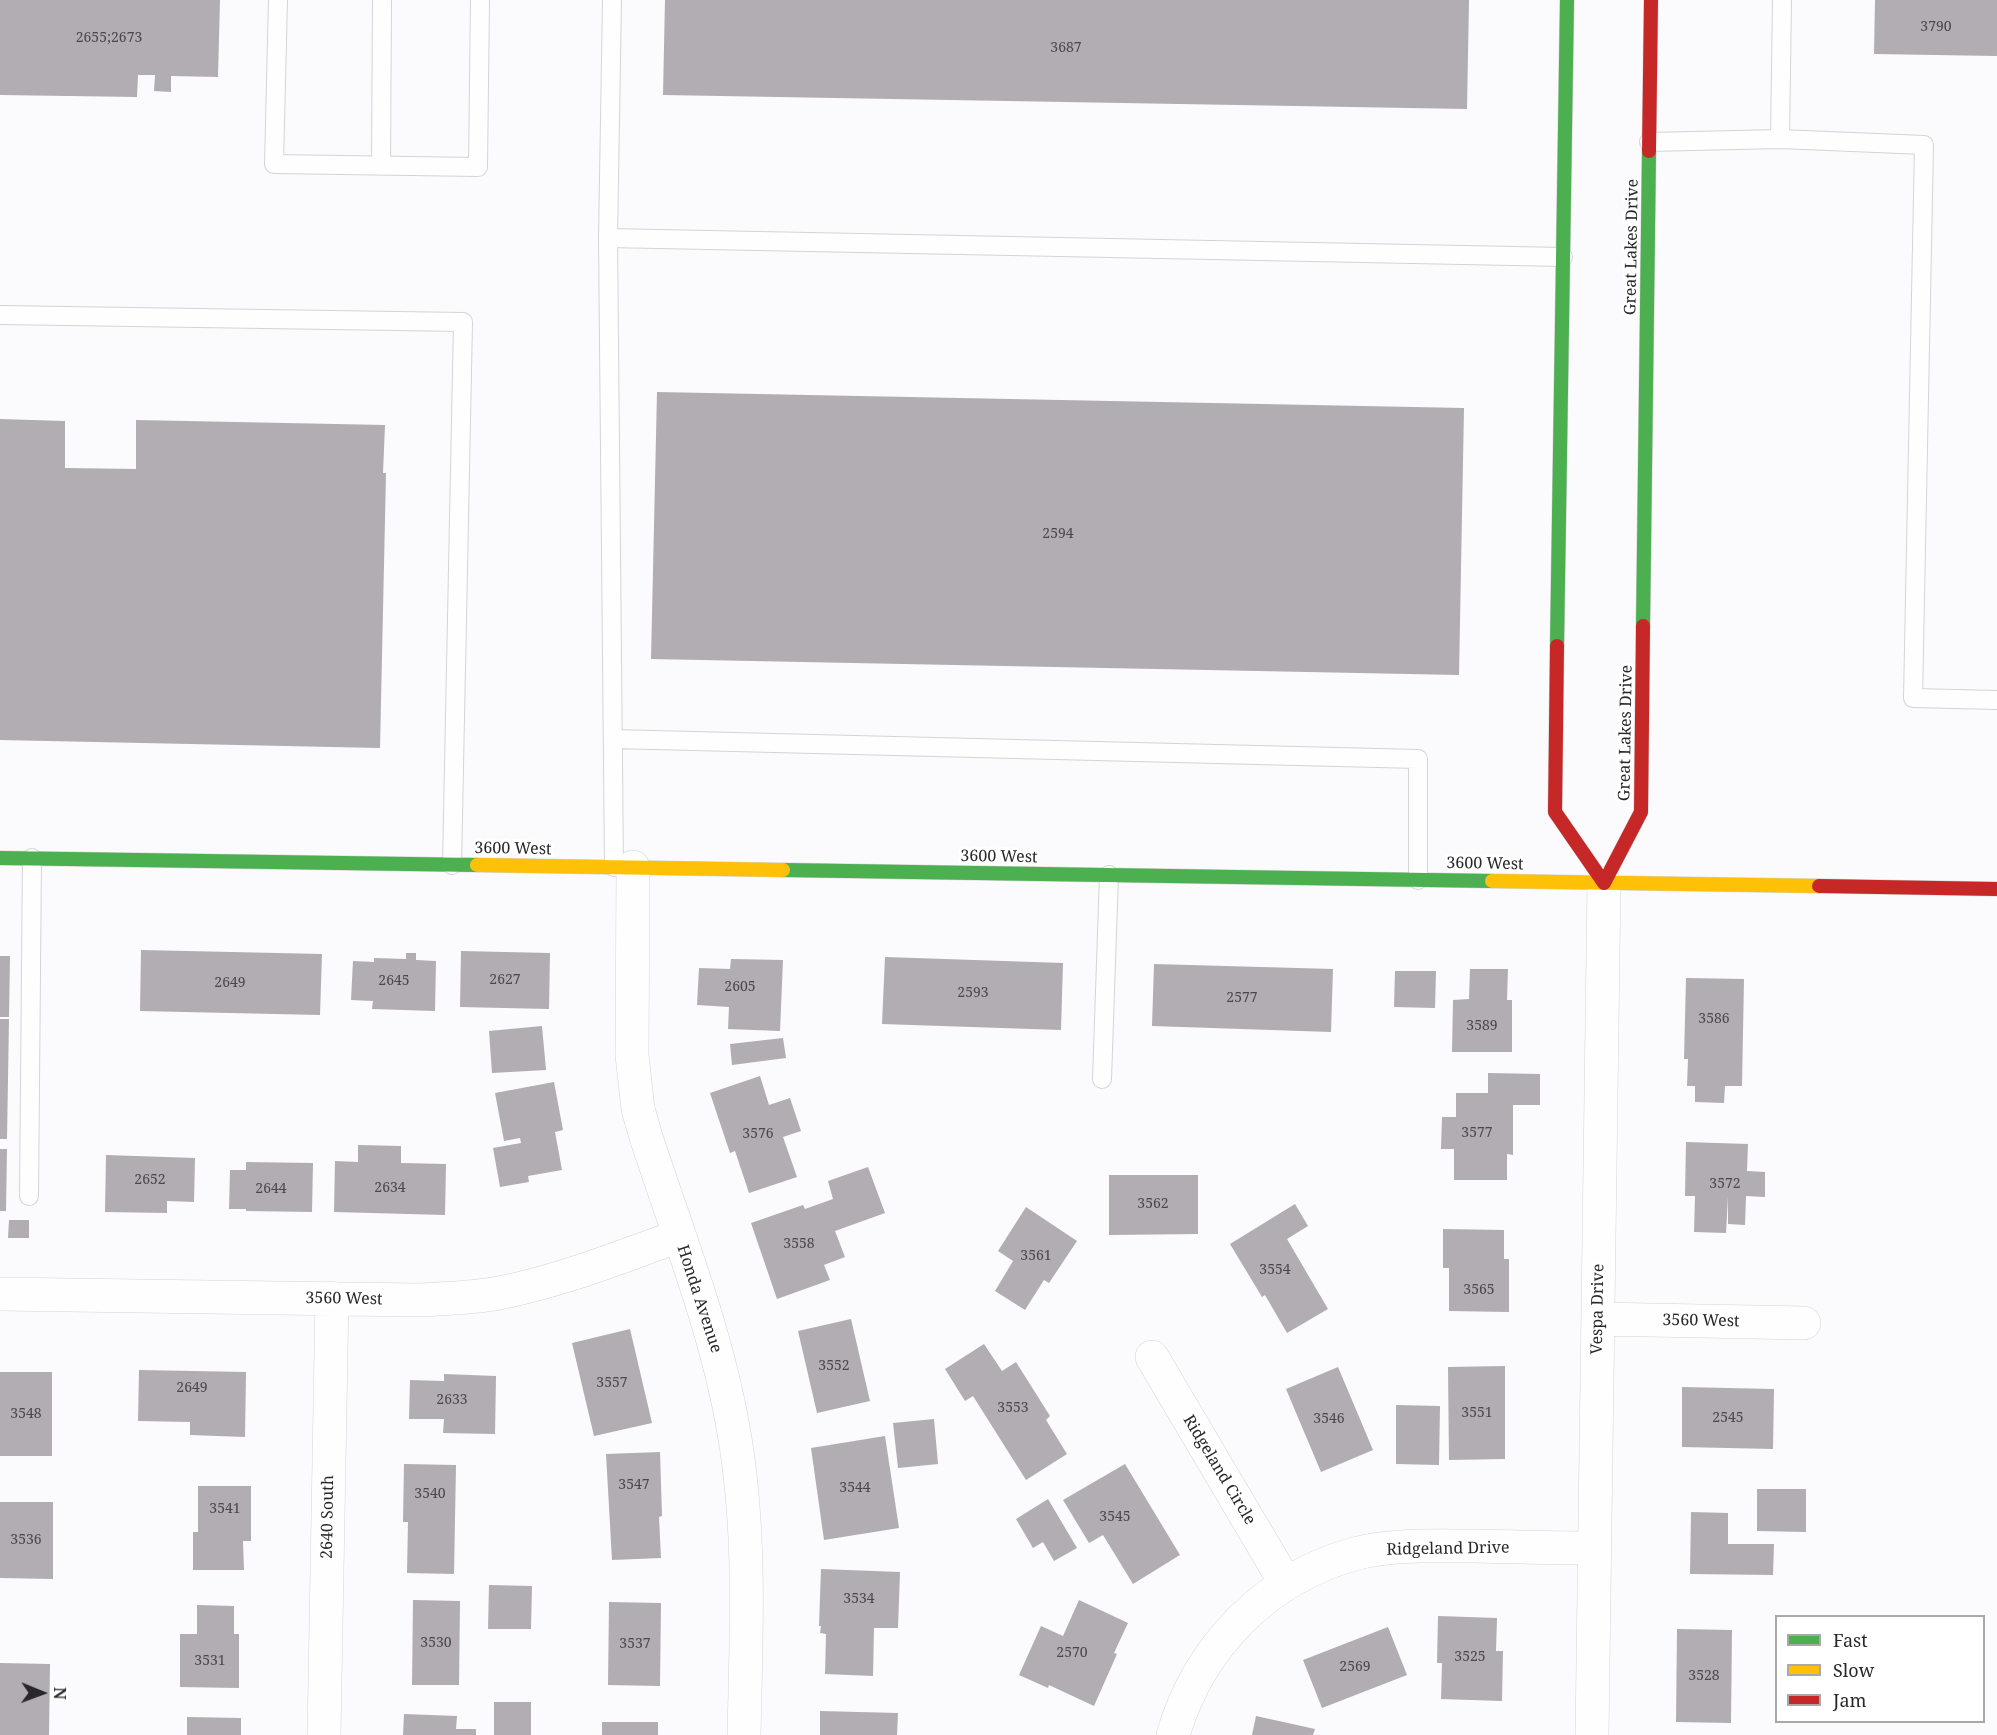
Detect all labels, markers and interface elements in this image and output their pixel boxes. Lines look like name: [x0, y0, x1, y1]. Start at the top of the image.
house number: 3790: [1920, 19, 1952, 35]
house number: 2655;2673: [76, 30, 142, 46]
house number: 3687: [1050, 40, 1082, 56]
street label: Great Lakes Drive: [1621, 179, 1643, 315]
house number: 2594: [1042, 526, 1074, 542]
street label: Great Lakes Drive: [1615, 665, 1637, 801]
street label: 3600 West: [474, 839, 552, 859]
street label: 3600 West: [960, 847, 1038, 867]
street label: 3600 West: [1446, 854, 1524, 874]
house number: 2627: [489, 972, 521, 988]
house number: 2645: [378, 973, 410, 989]
house number: 2649: [214, 975, 246, 991]
house number: 2605: [724, 979, 756, 995]
house number: 2593: [957, 985, 989, 1001]
house number: 2577: [1226, 990, 1258, 1006]
house number: 3586: [1698, 1011, 1730, 1027]
house number: 3589: [1466, 1018, 1498, 1034]
house number: 3577: [1461, 1125, 1493, 1141]
house number: 3576: [742, 1126, 774, 1142]
house number: 2652: [134, 1172, 166, 1188]
house number: 3572: [1709, 1176, 1741, 1192]
house number: 2634: [374, 1180, 406, 1196]
house number: 2644: [255, 1181, 287, 1197]
house number: 3562: [1137, 1196, 1169, 1212]
house number: 3558: [783, 1236, 815, 1252]
street label: Honda Avenue: [673, 1243, 725, 1355]
house number: 3561: [1020, 1248, 1052, 1264]
house number: 3554: [1259, 1262, 1291, 1278]
street label: Vespa Drive: [1588, 1263, 1608, 1355]
house number: 3565: [1463, 1282, 1495, 1298]
street label: 3560 West: [305, 1289, 383, 1309]
street label: 3560 West: [1662, 1311, 1740, 1331]
house number: 3552: [818, 1358, 850, 1374]
house number: 3557: [596, 1375, 628, 1391]
house number: 2649: [176, 1380, 208, 1396]
house number: 2633: [436, 1392, 468, 1408]
house number: 3553: [997, 1400, 1029, 1416]
house number: 3551: [1461, 1405, 1493, 1421]
house number: 3548: [10, 1406, 42, 1422]
house number: 2545: [1712, 1410, 1744, 1426]
house number: 3546: [1313, 1411, 1345, 1427]
street label: Ridgeland Circle: [1179, 1412, 1259, 1528]
street label: 2640 South: [318, 1475, 338, 1559]
house number: 3547: [618, 1477, 650, 1493]
house number: 3544: [839, 1480, 871, 1496]
house number: 3540: [414, 1486, 446, 1502]
house number: 3541: [209, 1501, 241, 1517]
house number: 3545: [1099, 1509, 1131, 1525]
house number: 3536: [10, 1532, 42, 1548]
street label: Ridgeland Drive: [1386, 1538, 1510, 1560]
house number: 3534: [843, 1591, 875, 1607]
legend: [1775, 1615, 1985, 1723]
text: Fast: [1833, 1628, 1868, 1652]
house number: 3530: [420, 1635, 452, 1651]
house number: 3537: [619, 1636, 651, 1652]
house number: 2570: [1056, 1645, 1088, 1661]
house number: 3525: [1454, 1649, 1486, 1665]
house number: 3531: [194, 1653, 226, 1669]
text: Slow: [1833, 1658, 1874, 1682]
house number: 2569: [1339, 1659, 1371, 1675]
north arrow: [12, 1663, 72, 1723]
house number: 3528: [1688, 1668, 1720, 1684]
text: N: [49, 1687, 71, 1700]
text: Jam: [1833, 1688, 1867, 1712]

